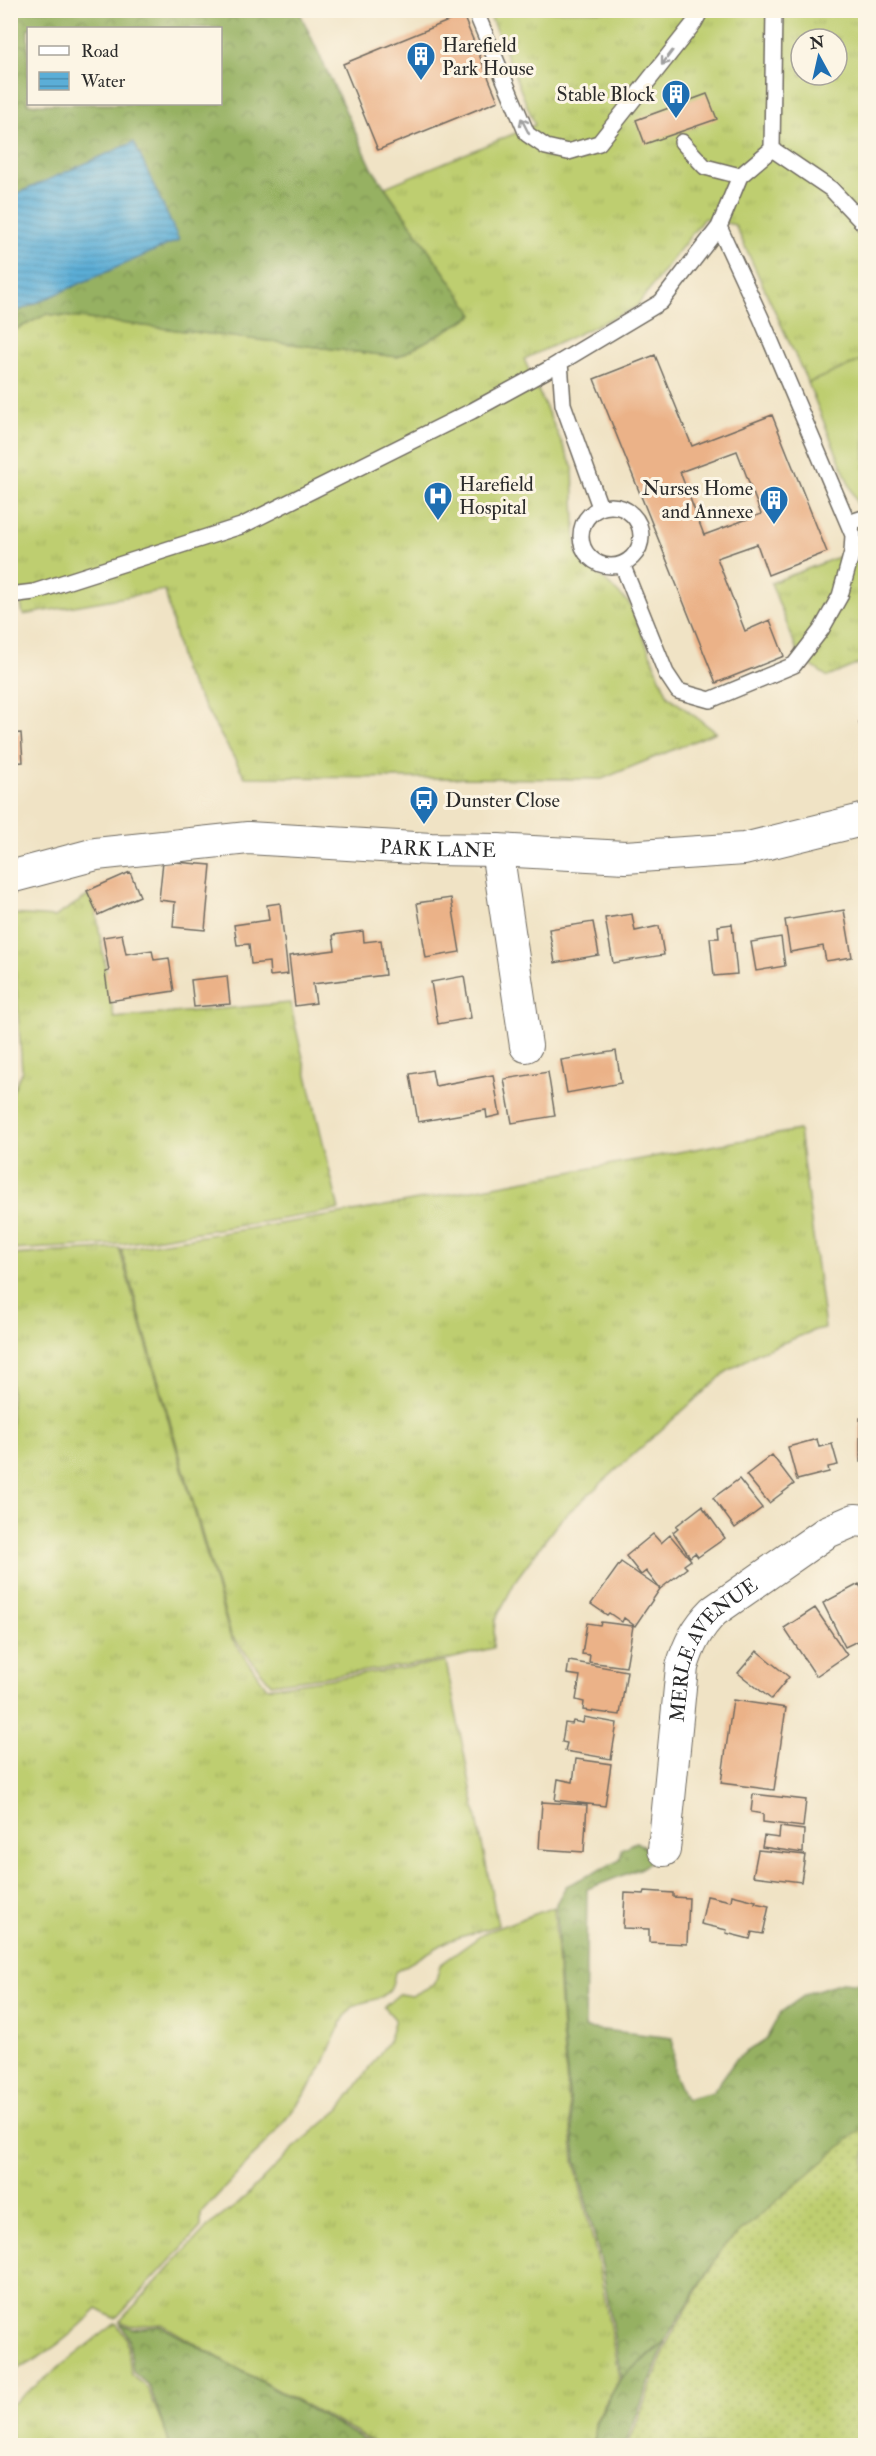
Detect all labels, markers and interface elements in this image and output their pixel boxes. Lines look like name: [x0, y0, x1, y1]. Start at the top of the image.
legend: [27, 27, 222, 105]
north arrow: [789, 27, 849, 87]
text: N: [808, 32, 826, 54]
place label: Harefield Park House: [442, 33, 534, 81]
text: Road: [81, 40, 119, 63]
building icon: Harefield Park House: [405, 40, 437, 82]
one-way arrow: [661, 50, 674, 66]
text: Water: [80, 70, 125, 93]
building icon: Stable Block: [660, 78, 692, 120]
place label: Stable Block: [557, 82, 655, 107]
one-way arrow: [518, 117, 530, 135]
place label: Harefield Hospital: [459, 472, 534, 521]
place label: Nurses Home and Annexe: [642, 476, 753, 524]
hospital icon: Harefield Hospital: [422, 480, 454, 522]
building icon: Nurses Home and Annexe: [758, 484, 790, 526]
bus stop icon: Dunster Close: [408, 784, 440, 826]
place label: Dunster Close: [445, 788, 560, 813]
street label: PARK LANE: [379, 834, 496, 863]
street label: MERLE AVENUE: [665, 1572, 762, 1723]

